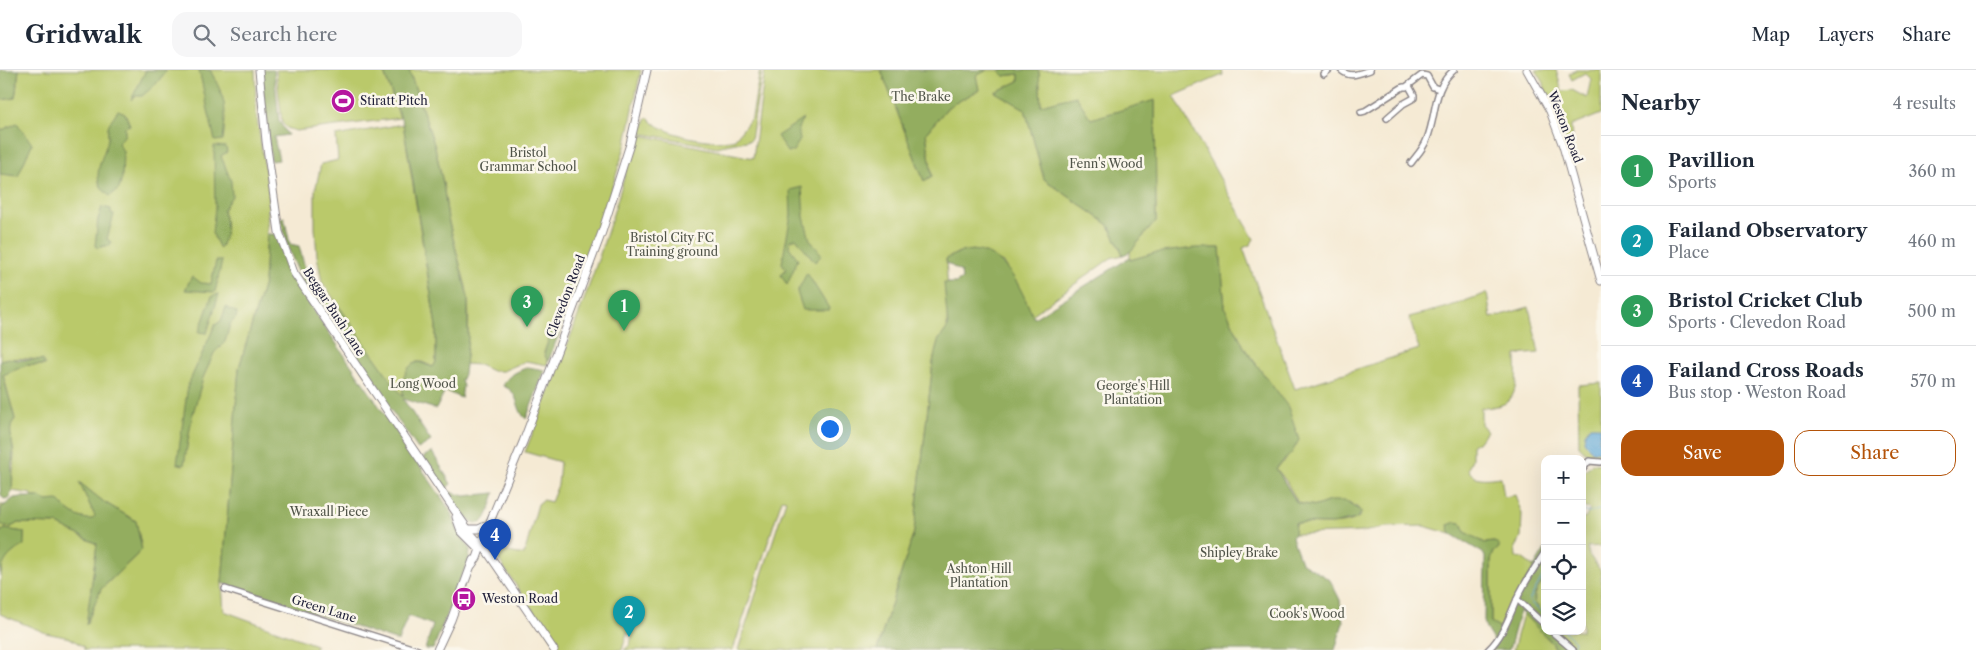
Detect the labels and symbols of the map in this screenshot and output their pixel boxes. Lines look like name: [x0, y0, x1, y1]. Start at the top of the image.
sports icon: Stiratt Pitch: [330, 88, 356, 114]
street label: Weston Road: [1544, 88, 1586, 166]
park label: The Brake: [891, 89, 951, 104]
place label: Stiratt Pitch: [360, 93, 428, 108]
park label: Bristol Grammar School: [480, 145, 577, 174]
park label: Fenn's Wood: [1069, 156, 1143, 171]
park label: Bristol City FC Training ground: [626, 230, 719, 259]
street label: Clevedon Road: [543, 252, 588, 339]
street label: Beggar Bush Lane: [300, 265, 369, 359]
pin: 3: [511, 286, 543, 327]
pin: 1: [608, 290, 640, 331]
park label: Long Wood: [390, 376, 457, 391]
park label: George's Hill Plantation: [1096, 378, 1170, 407]
your location: [817, 416, 843, 442]
park label: Wraxall Piece: [289, 504, 369, 519]
pin: 4: [479, 519, 511, 560]
park label: Shipley Brake: [1200, 545, 1278, 560]
park label: Ashton Hill Plantation: [946, 561, 1012, 590]
bus stop icon: Weston Road: [451, 586, 477, 612]
place label: Weston Road: [481, 591, 559, 606]
street label: Green Lane: [290, 592, 359, 626]
pin: 2: [613, 596, 645, 637]
park label: Cook's Wood: [1269, 606, 1345, 621]

